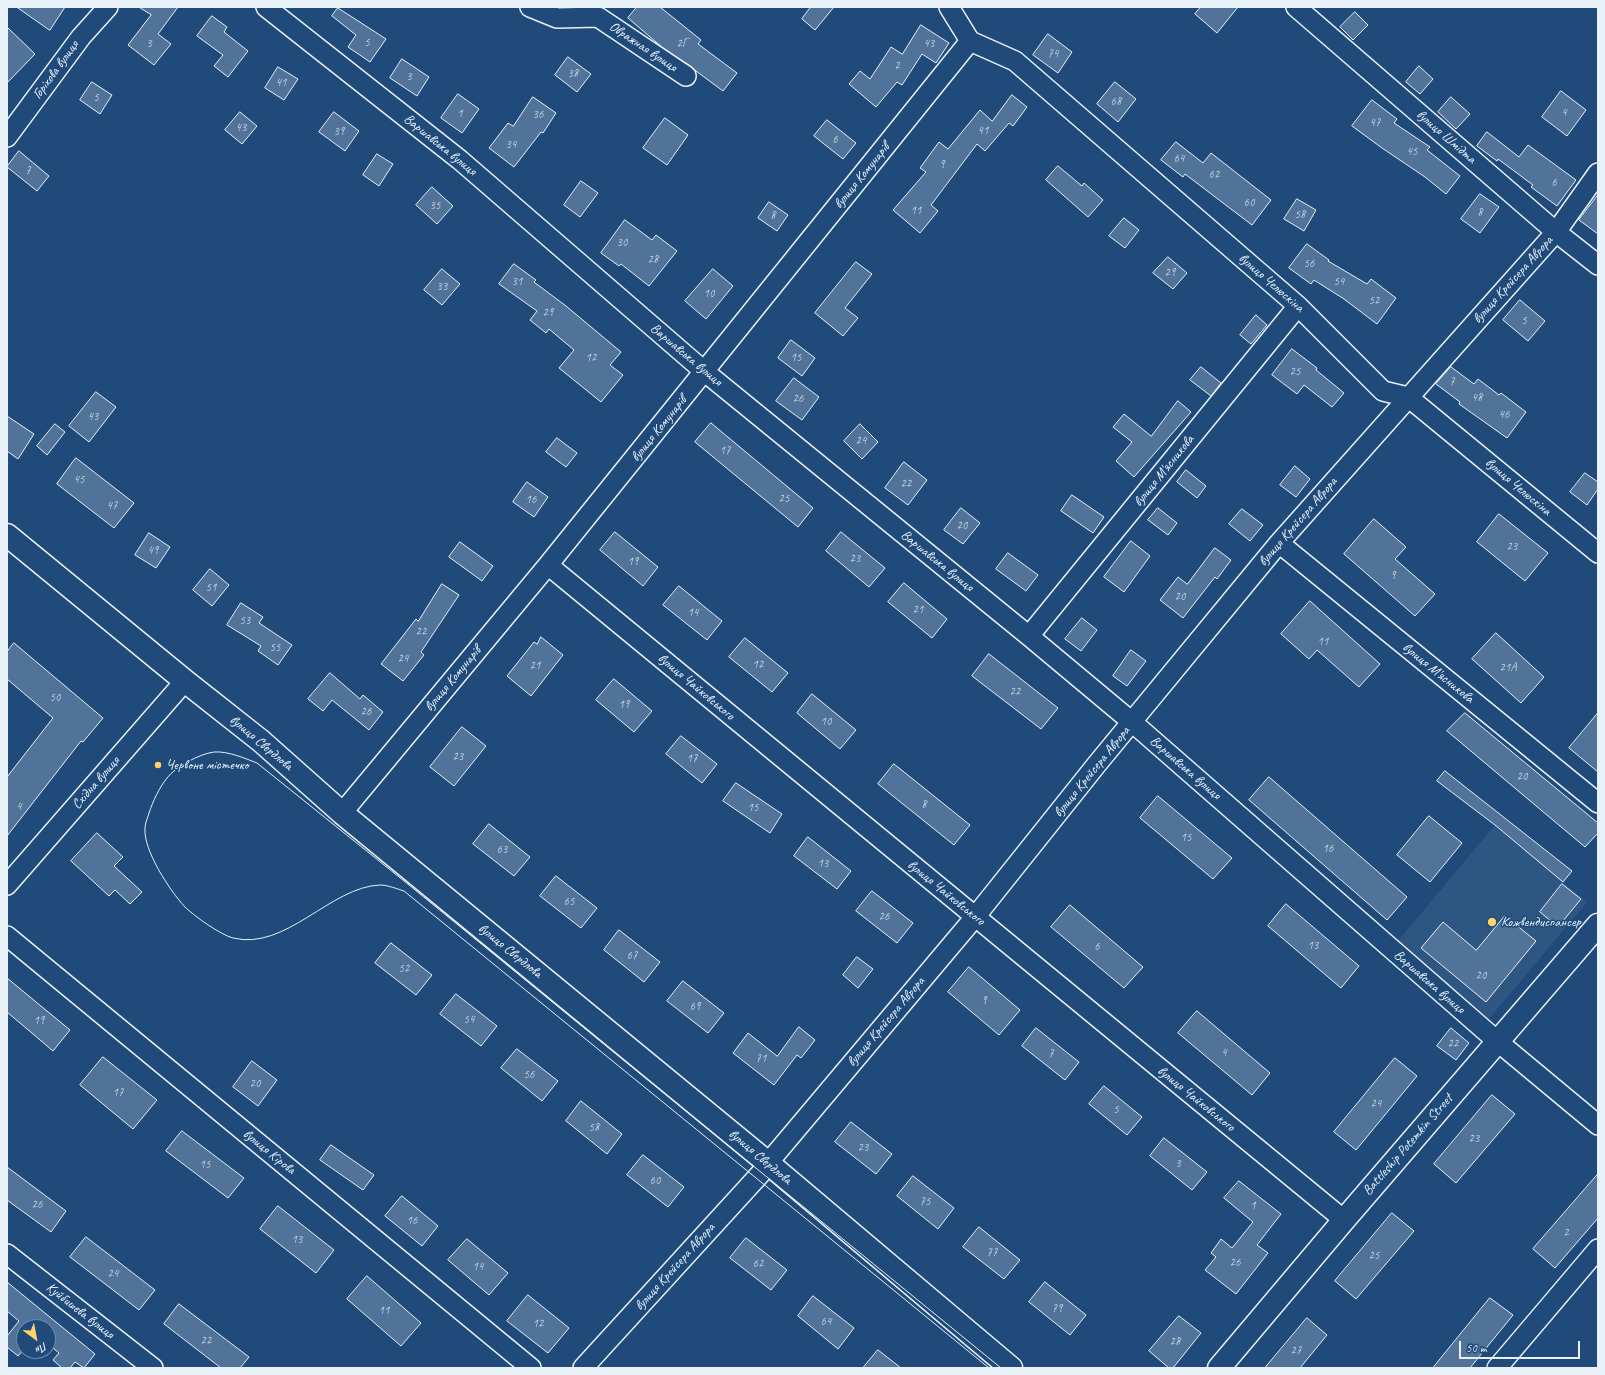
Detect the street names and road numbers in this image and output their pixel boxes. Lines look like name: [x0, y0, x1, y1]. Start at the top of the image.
street label: Овражная вулиця: [606, 18, 680, 76]
street label: Горіхова вулиця: [29, 38, 83, 102]
street label: вулиця Шмідта: [1413, 106, 1479, 168]
street label: Варшавська вулиця: [400, 111, 480, 179]
street label: вулиця Комунарів: [830, 140, 894, 212]
street label: вулиця Крейсера Аврора: [1469, 233, 1557, 327]
street label: вулиця Челюскіна: [1235, 250, 1307, 316]
street label: Варшавська вулиця: [647, 320, 725, 390]
street label: вулиця Комунарів: [627, 393, 691, 465]
street label: вулиця М'ясникова: [1130, 432, 1198, 510]
street label: вулиця Челюскіна: [1481, 454, 1555, 520]
street label: вулиця Крейсера Аврора: [1255, 474, 1341, 570]
street label: Варшавська вулиця: [897, 527, 977, 595]
street label: вулиця М'ясникова: [1399, 639, 1477, 707]
street label: вулиця Комунарів: [421, 643, 485, 715]
street label: вулиця Чайковського: [654, 650, 738, 724]
street label: вулиця Свердлова: [226, 712, 296, 774]
street label: вулиця Крейсера Аврора: [1050, 723, 1134, 821]
street label: Варшавська вулиця: [1146, 733, 1224, 803]
street label: Східна вулиця: [69, 753, 123, 813]
street label: вулиця Чайковського: [904, 857, 988, 929]
street label: вулиця Свердлова: [475, 920, 545, 982]
street label: Варшавська вулиця: [1390, 947, 1468, 1017]
street label: вулиця Крейсера Аврора: [844, 974, 928, 1070]
street label: вулиця Чайковського: [1154, 1063, 1238, 1135]
street label: Battleship Potemkin Street: [1359, 1091, 1457, 1199]
street label: вулиця Кірова: [239, 1126, 299, 1178]
street label: вулиця Свердлова: [725, 1126, 795, 1188]
street label: вулиця Крейсера Аврора: [631, 1220, 719, 1314]
street label: Куйбишева вулиця: [43, 1279, 117, 1343]

